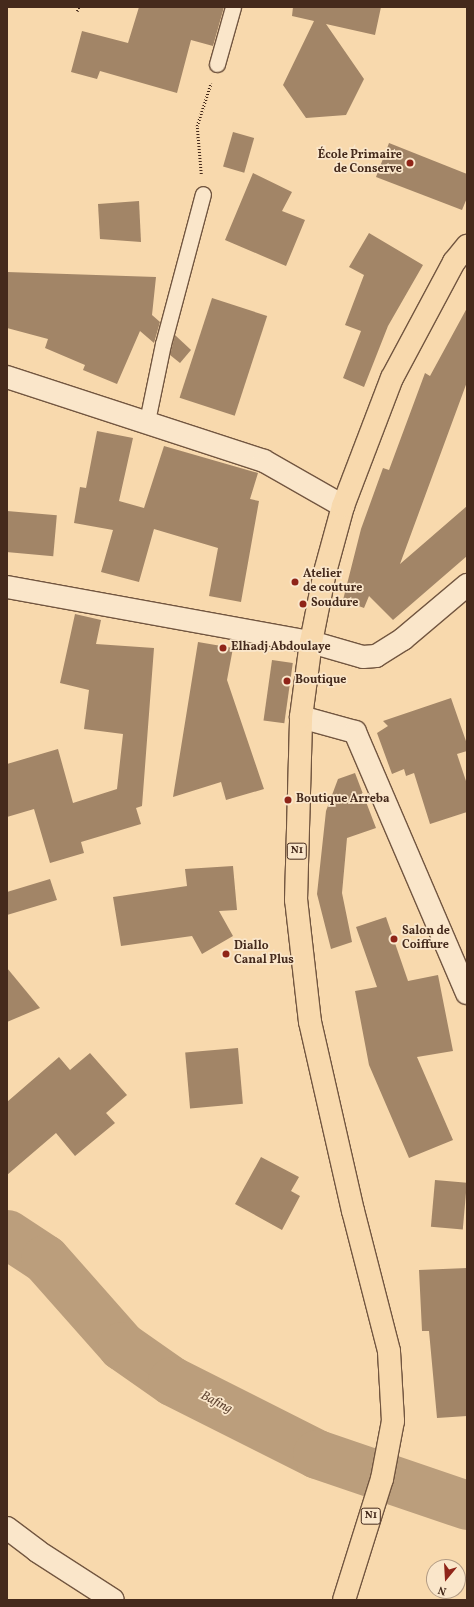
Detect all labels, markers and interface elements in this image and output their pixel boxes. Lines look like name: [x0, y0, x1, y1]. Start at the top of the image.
place label: École Primaire de Conserve: [318, 149, 402, 177]
marker: École Primaire de Conserve: [405, 158, 415, 168]
place label: Atelier de couture: [303, 568, 362, 596]
marker: Atelier de couture: [290, 577, 300, 587]
place label: Soudure: [311, 597, 358, 611]
marker: Soudure: [298, 599, 308, 609]
place label: Elhadj Abdoulaye: [231, 641, 331, 655]
marker: Elhadj Abdoulaye: [218, 643, 228, 653]
place label: Boutique: [295, 674, 346, 688]
marker: Boutique: [282, 676, 292, 686]
place label: Boutique Arreba: [296, 793, 390, 807]
marker: Boutique Arreba: [283, 795, 293, 805]
road number: N1: [286, 842, 308, 860]
place label: Salon de Coiffure: [402, 925, 450, 953]
marker: Salon de Coiffure: [389, 934, 399, 944]
place label: Diallo Canal Plus: [234, 940, 294, 968]
marker: Diallo Canal Plus: [221, 949, 231, 959]
water label: Bafing: [198, 1388, 234, 1418]
road number: N1: [360, 1507, 382, 1525]
north arrow: [426, 1559, 466, 1599]
text: N: [436, 1582, 449, 1598]

